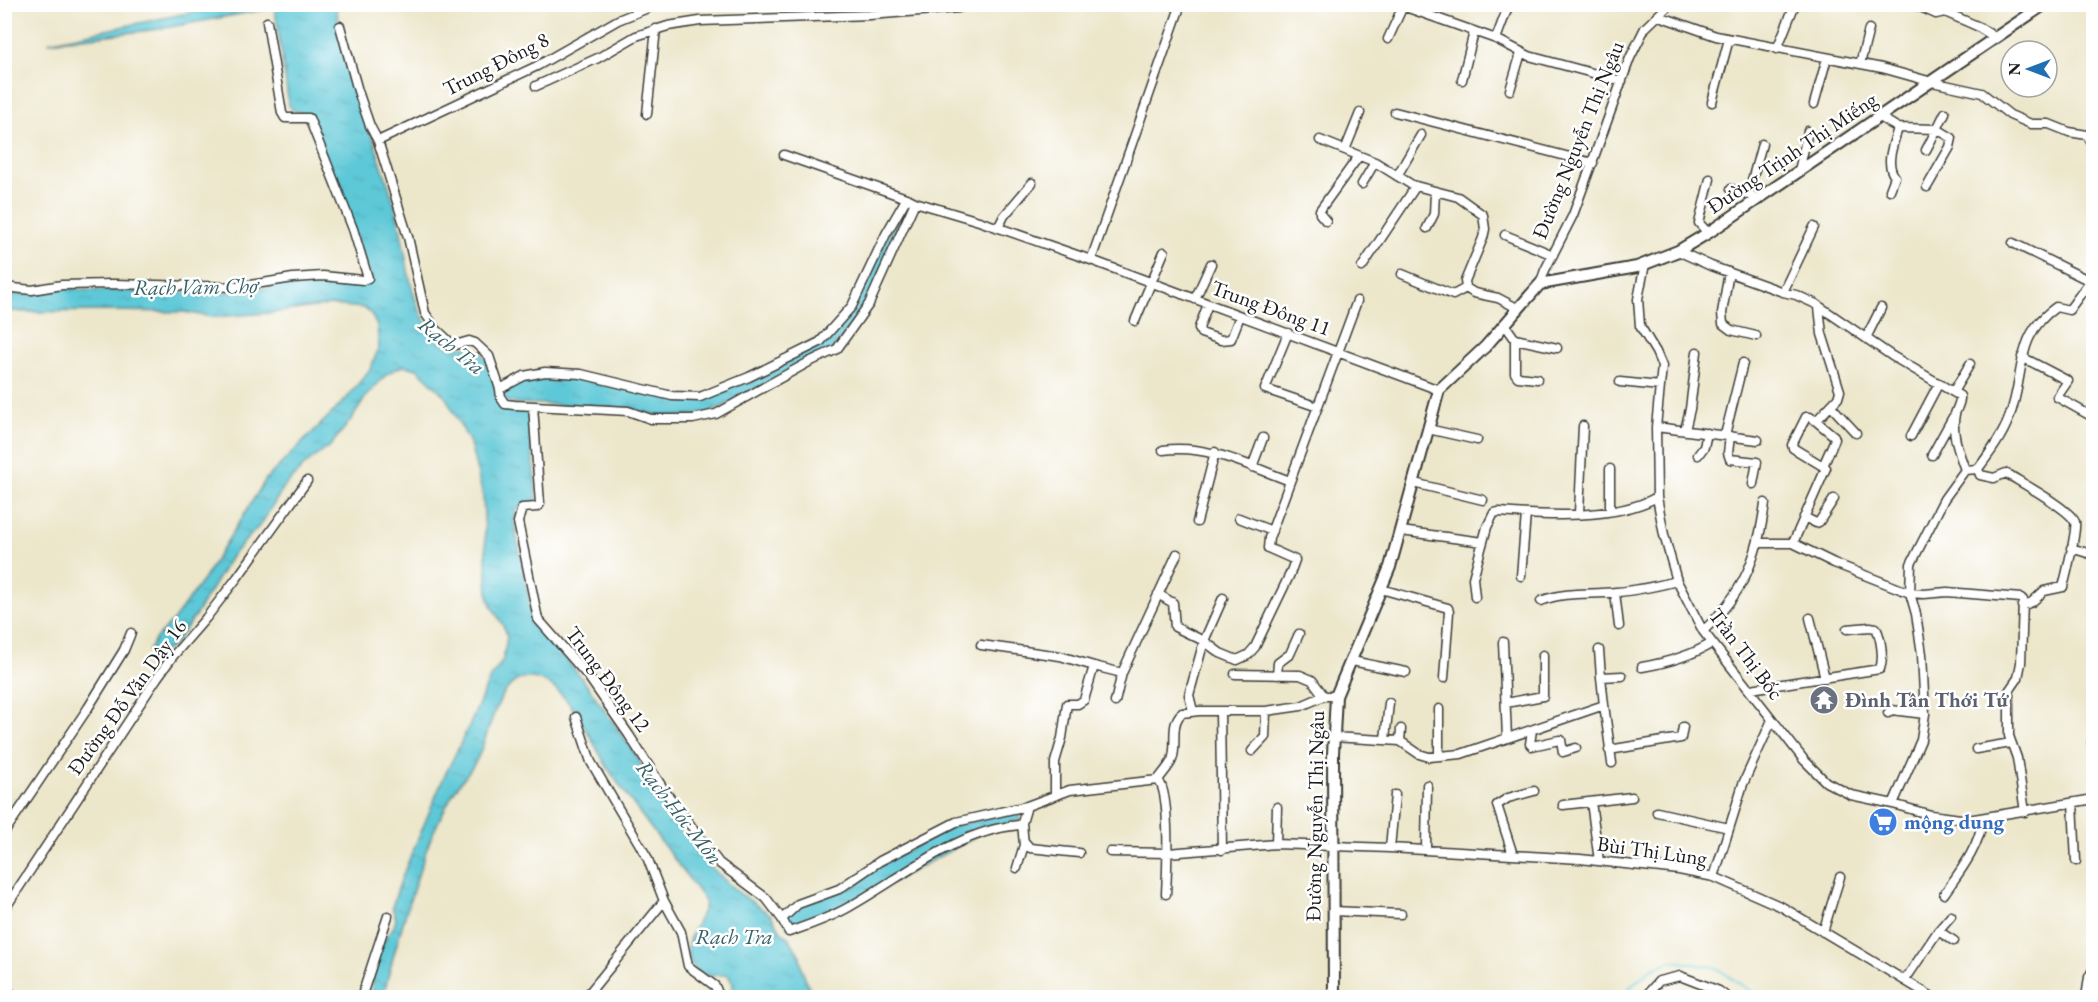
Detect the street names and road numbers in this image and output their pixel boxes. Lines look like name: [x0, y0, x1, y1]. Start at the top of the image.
street label: Trung Đông 8: [438, 25, 553, 102]
street label: Đường Nguyễn Thị Ngâu: [1525, 37, 1630, 243]
street label: Đường Trịnh Thị Miếng: [1701, 85, 1883, 220]
street label: Trung Đông 11: [1208, 273, 1335, 342]
street label: Trần Thị Bốc: [1703, 602, 1790, 705]
street label: Đường Đỗ Văn Dậy 16: [61, 613, 192, 780]
street label: Trung Đông 12: [560, 621, 657, 737]
street label: Đường Nguyễn Thị Ngâu: [1299, 710, 1330, 922]
street label: Bùi Thị Lùng: [1595, 829, 1710, 872]

